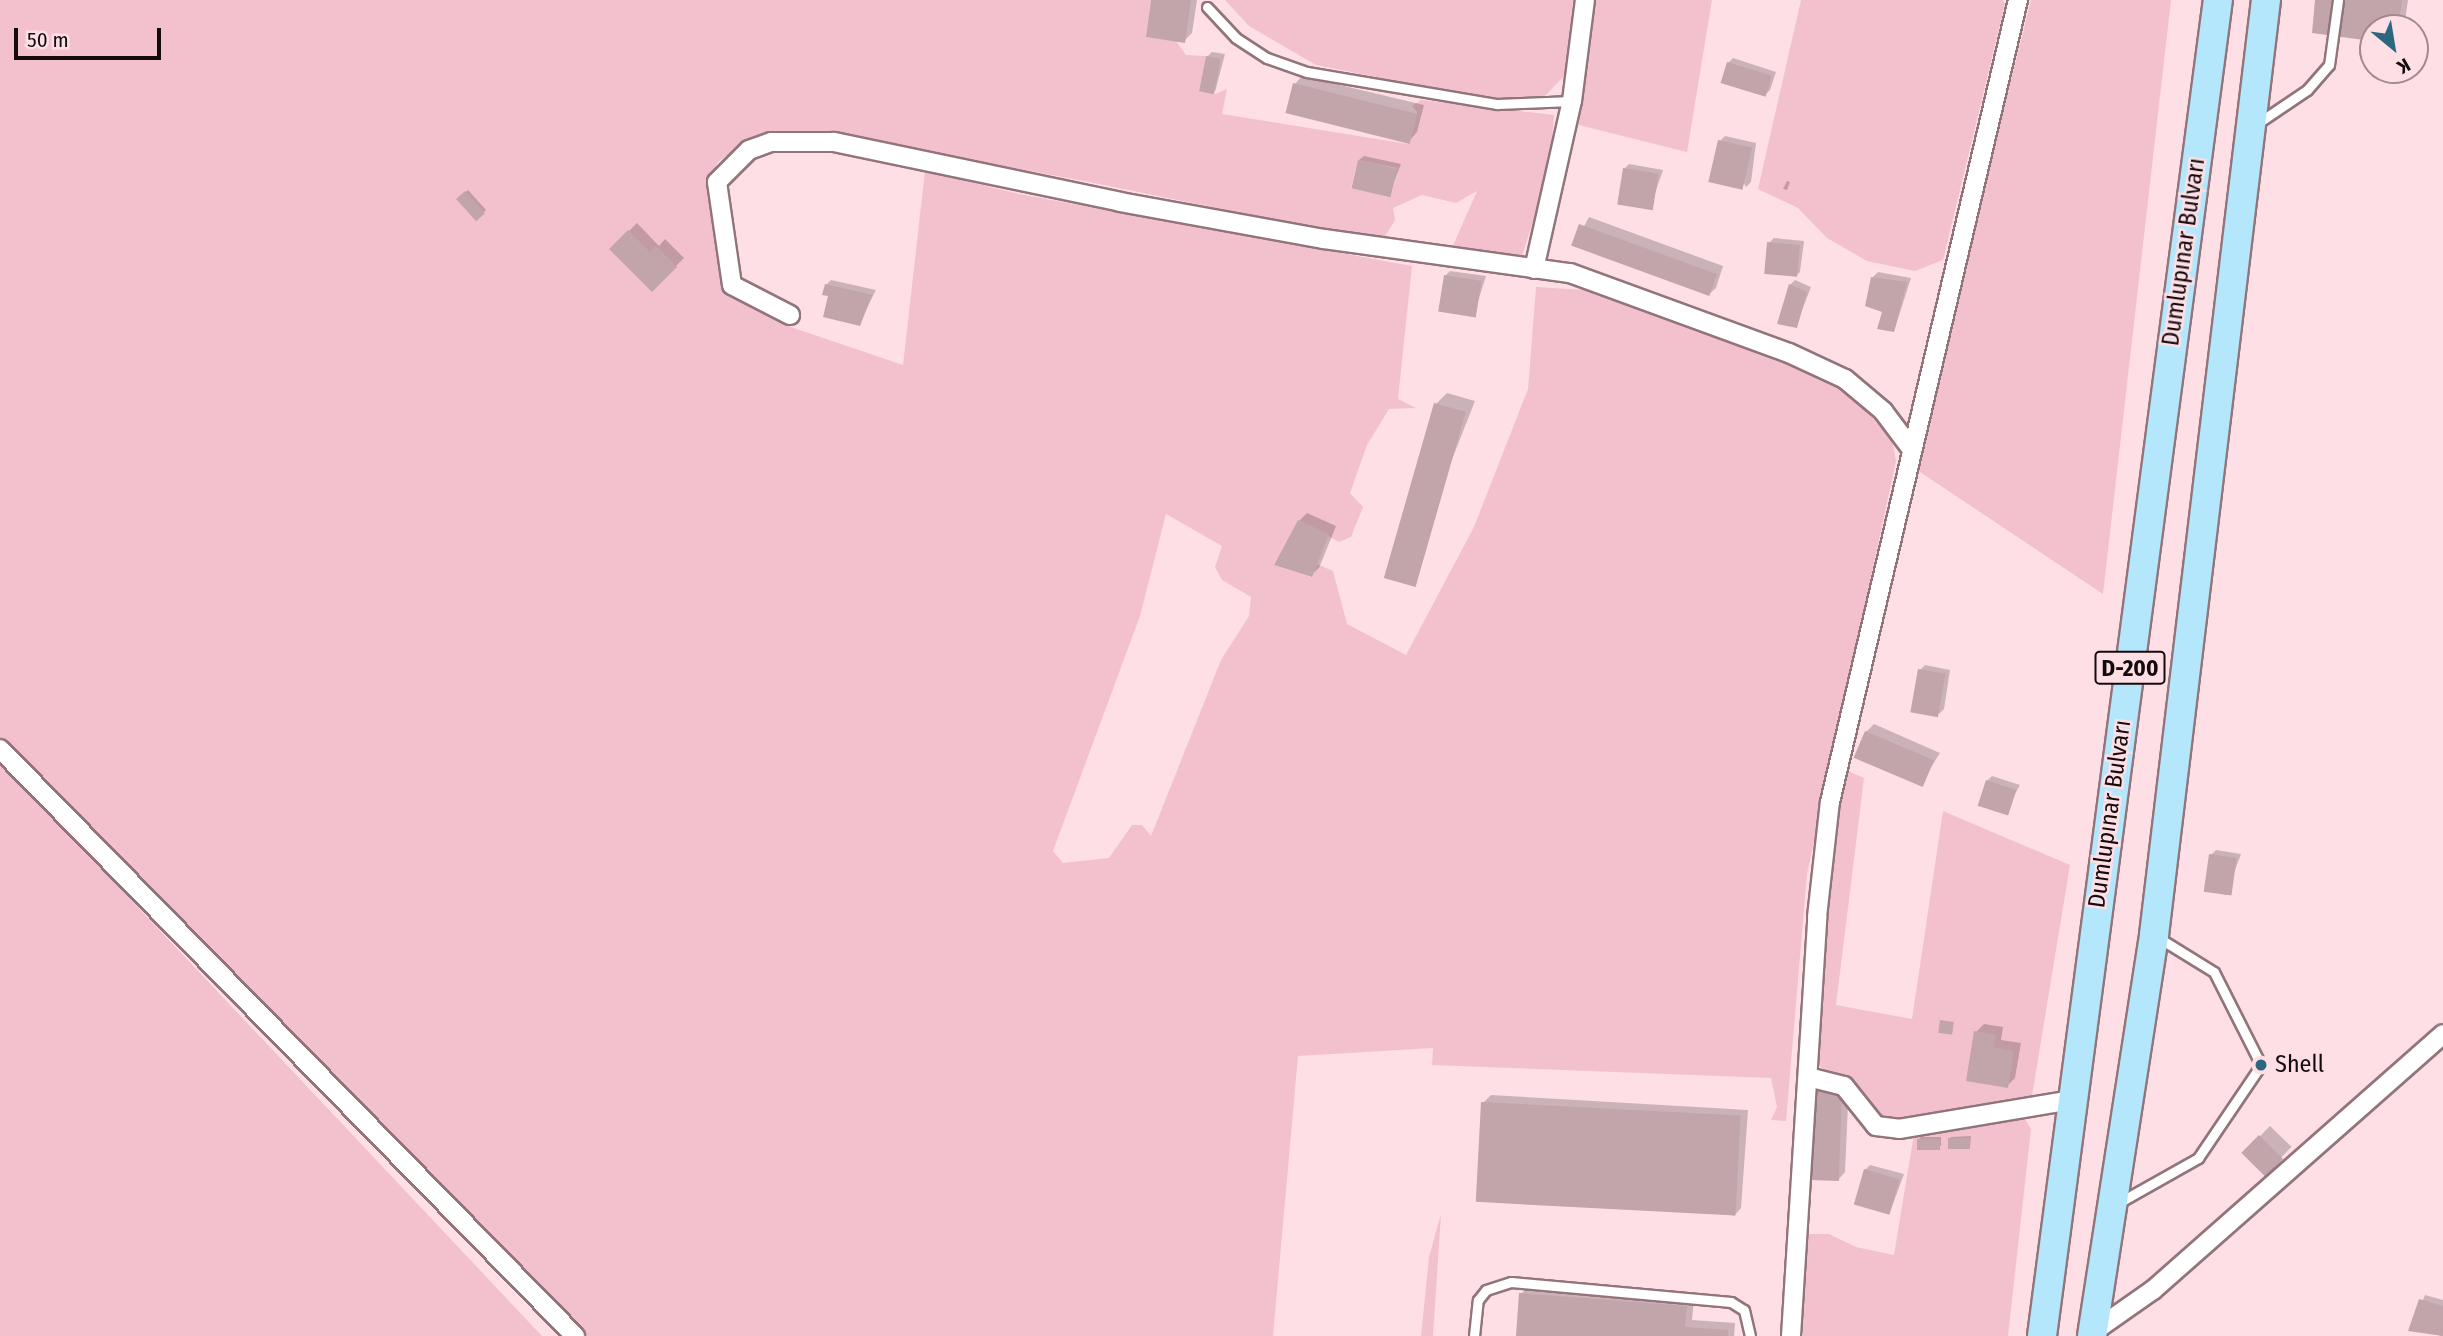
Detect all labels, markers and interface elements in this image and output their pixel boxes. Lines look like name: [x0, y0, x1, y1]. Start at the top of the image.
scale bar: [18, 14, 164, 58]
north arrow: [2359, 14, 2429, 84]
text: 50 m: [27, 27, 69, 53]
text: K: [2393, 53, 2414, 79]
street label: Dumlupınar Bulvarı: [2157, 156, 2211, 348]
road number: D-200: [2093, 648, 2167, 688]
street label: Dumlupınar Bulvarı: [2083, 718, 2137, 910]
place label: Shell: [2275, 1051, 2324, 1079]
marker: Shell: [2253, 1057, 2269, 1073]

